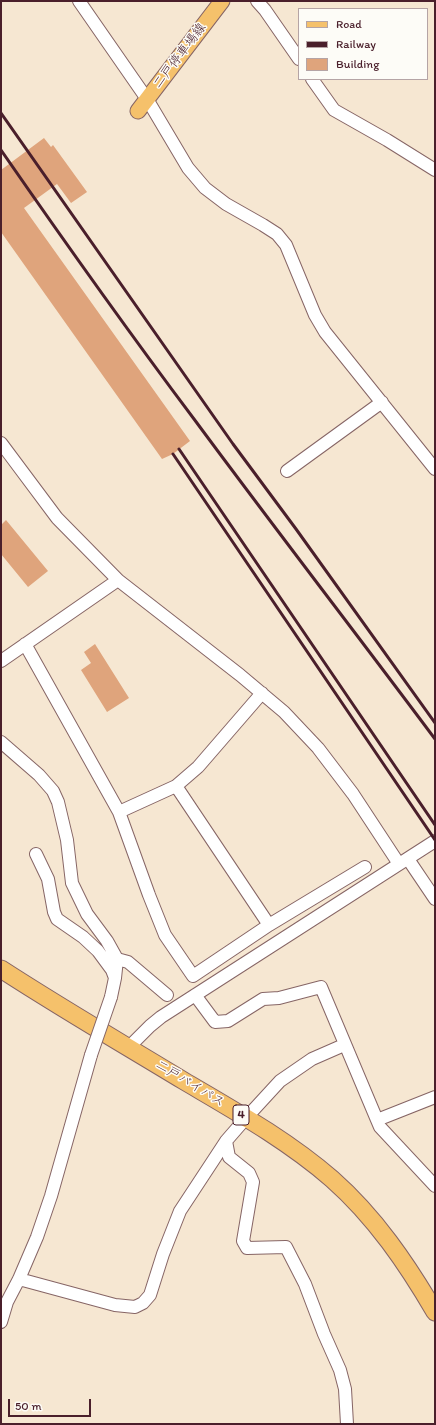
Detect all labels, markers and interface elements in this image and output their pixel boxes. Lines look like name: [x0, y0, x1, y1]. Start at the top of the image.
legend: [298, 8, 428, 80]
text: Road: [336, 17, 362, 31]
street label: 二戸停車場線: [150, 20, 210, 92]
text: Railway: [336, 37, 376, 51]
text: Building: [336, 57, 379, 71]
street label: 二戸バイパス: [153, 1057, 227, 1111]
road number: 4: [233, 1105, 249, 1125]
scale bar: [10, 1391, 93, 1417]
text: 50 m: [15, 1399, 41, 1413]

